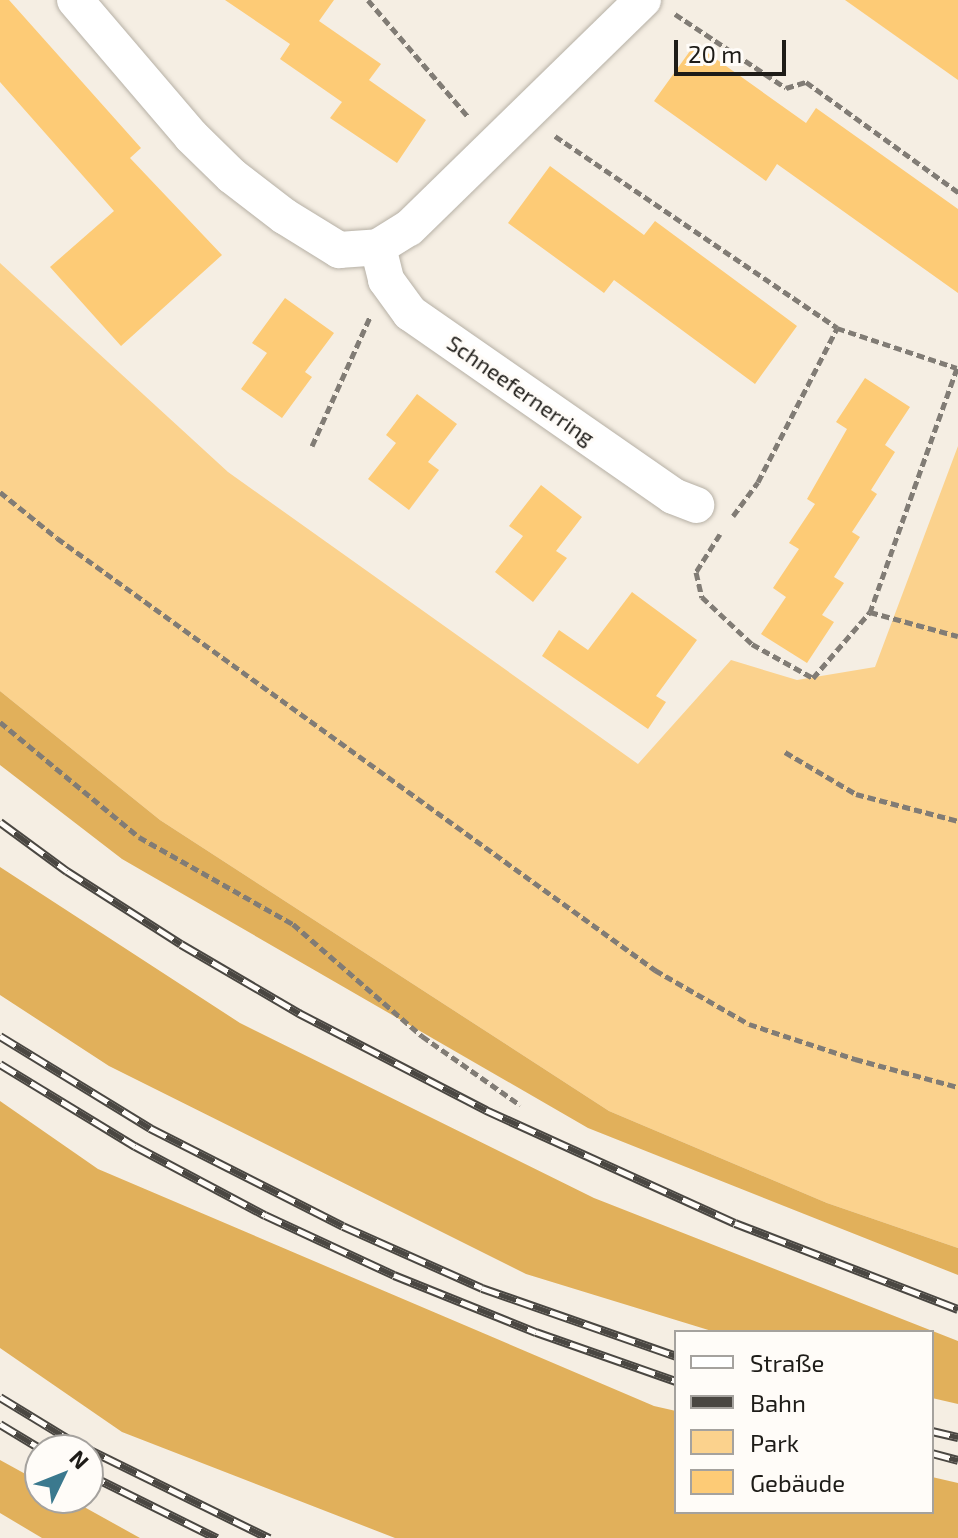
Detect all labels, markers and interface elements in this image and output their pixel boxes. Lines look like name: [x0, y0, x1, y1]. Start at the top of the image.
scale bar: [678, 24, 790, 74]
text: 20 m: [688, 39, 742, 68]
street label: Schneefernerring: [442, 329, 600, 451]
legend: [674, 1330, 934, 1514]
text: Straße: [750, 1348, 824, 1377]
text: Bahn: [750, 1388, 806, 1417]
text: Park: [750, 1428, 799, 1457]
north arrow: [24, 1434, 104, 1514]
text: N: [65, 1444, 95, 1474]
text: Gebäude: [750, 1468, 845, 1497]

